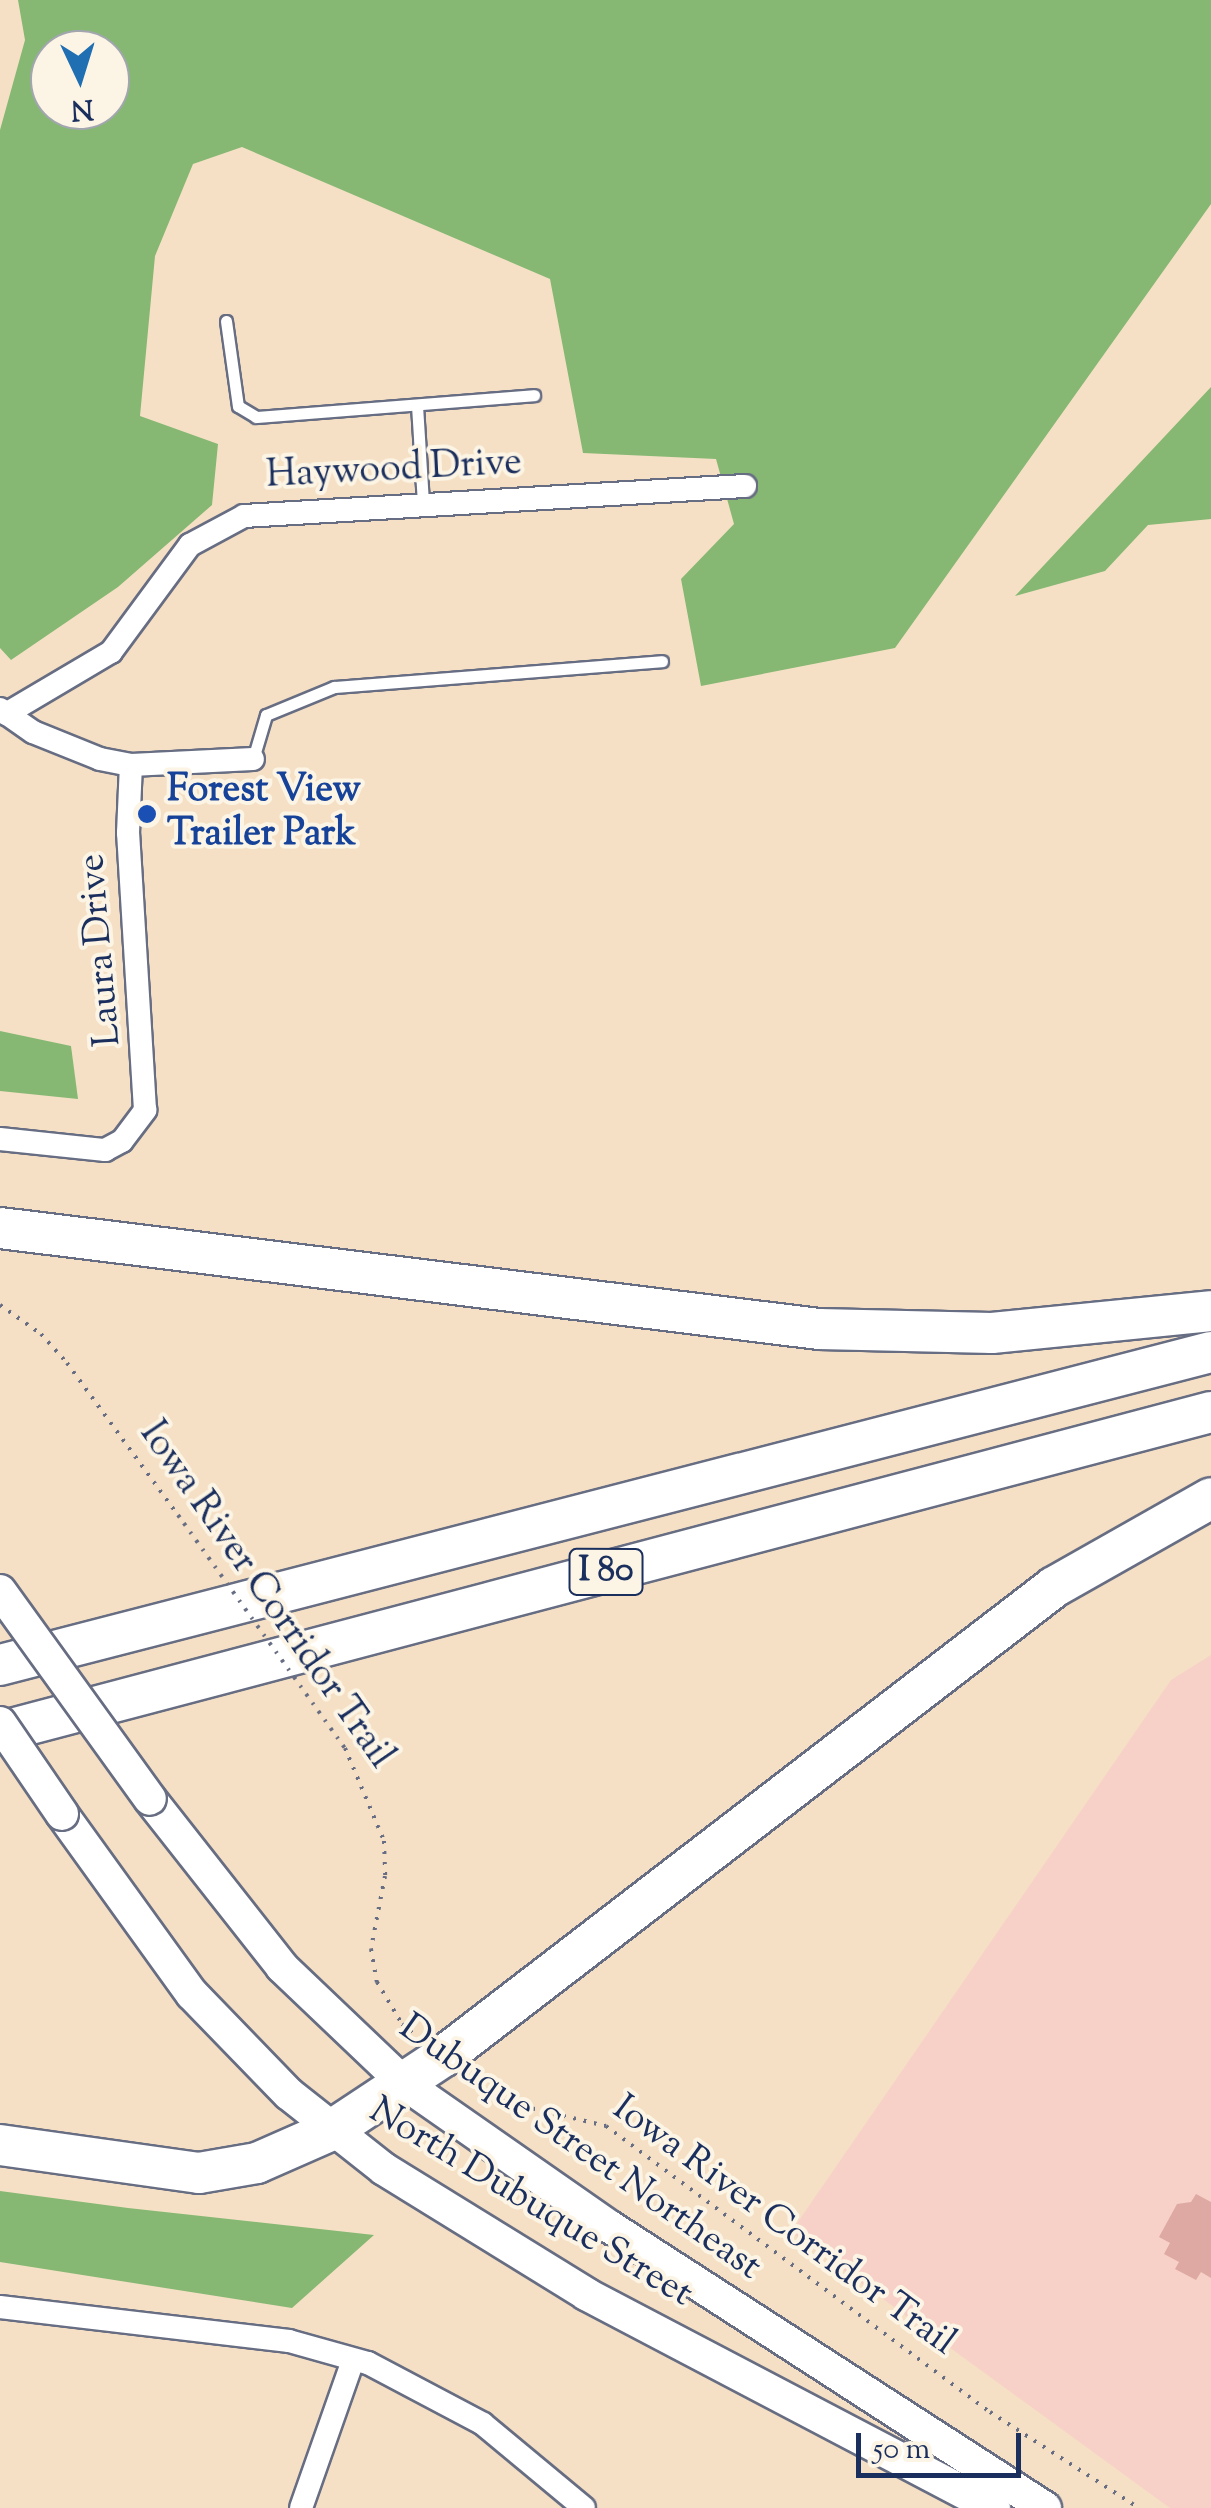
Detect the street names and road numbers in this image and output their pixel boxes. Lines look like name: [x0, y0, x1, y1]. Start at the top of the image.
street label: Haywood Drive: [265, 442, 523, 500]
street label: Laura Drive: [71, 852, 133, 1048]
street label: Iowa River Corridor Trail: [128, 1414, 402, 1778]
road number: I 80: [568, 1542, 644, 1602]
street label: Dubuque Street Northeast: [389, 2006, 769, 2292]
street label: Iowa River Corridor Trail: [602, 2087, 964, 2367]
street label: North Dubuque Street: [360, 2089, 700, 2319]

